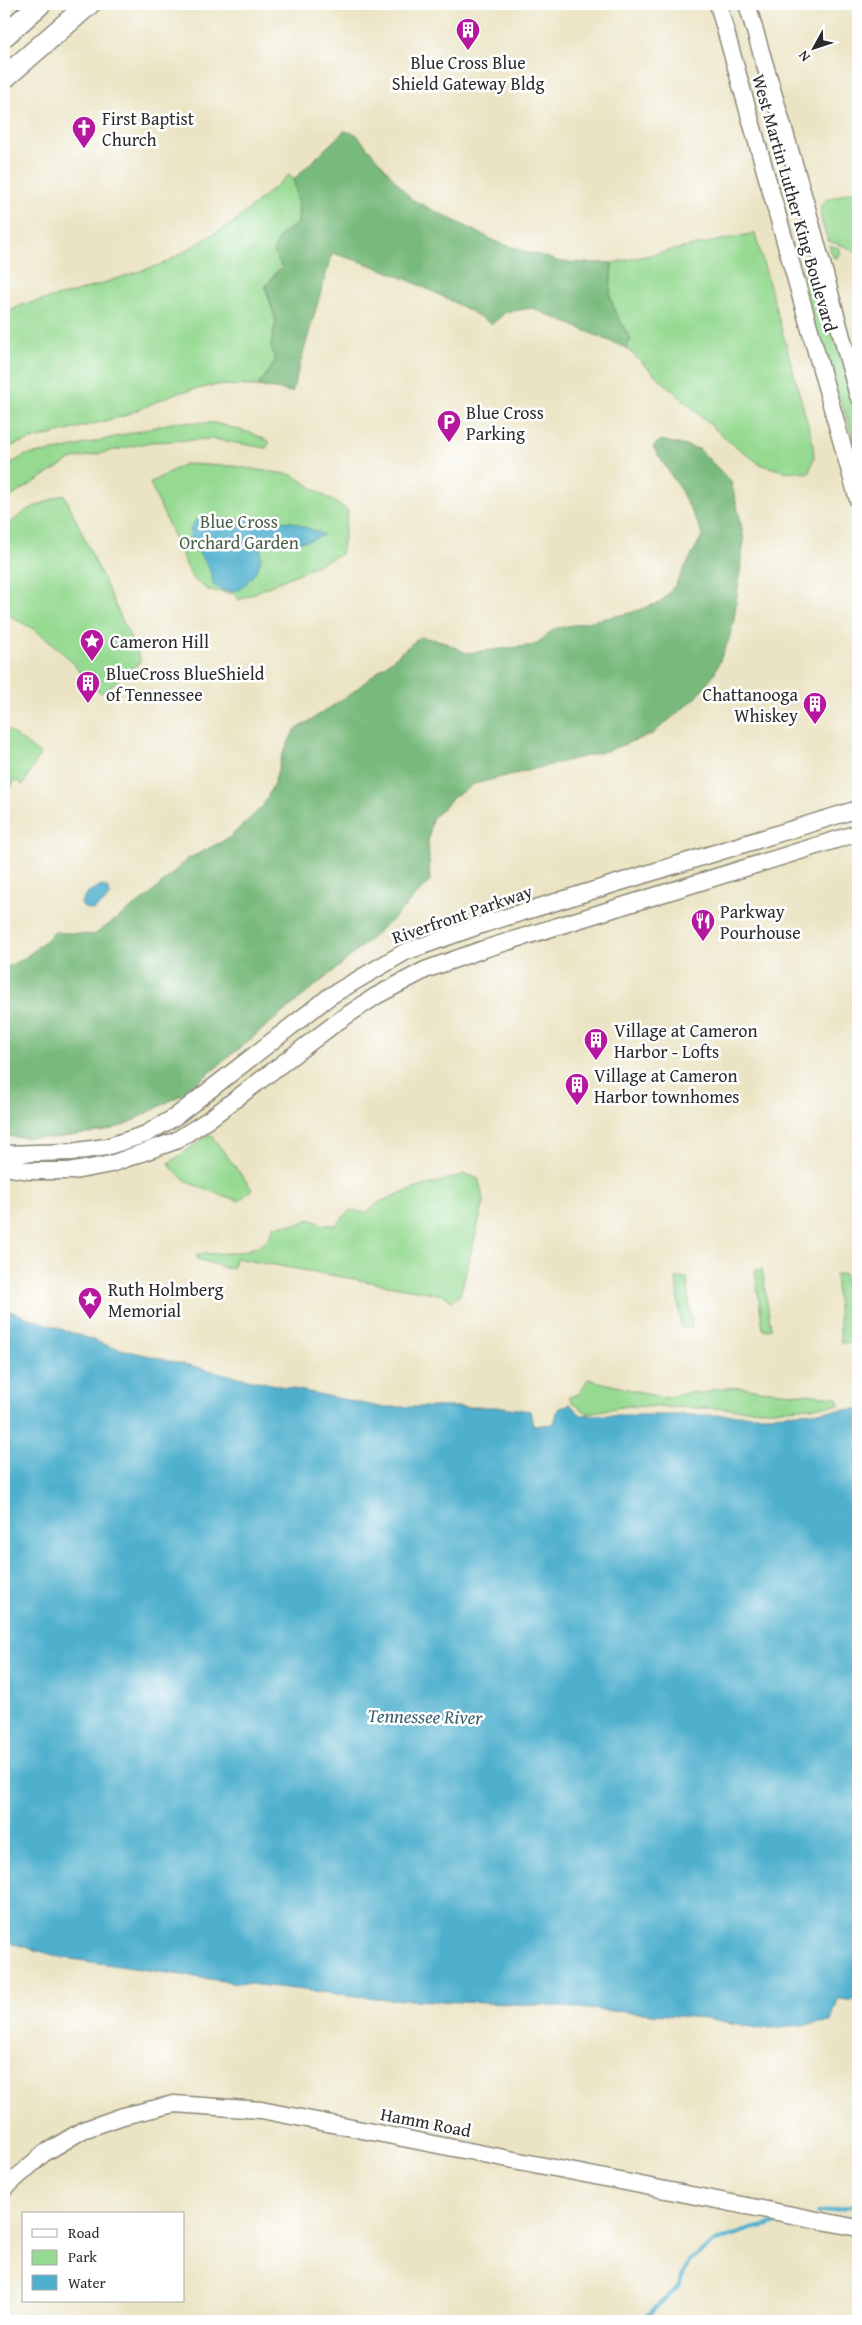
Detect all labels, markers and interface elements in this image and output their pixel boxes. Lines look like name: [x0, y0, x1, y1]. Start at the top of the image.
building icon: Blue Cross Blue Shield Gateway Bldg: [455, 17, 481, 51]
north arrow: [790, 22, 840, 72]
text: N: [793, 46, 815, 66]
place label: Blue Cross Blue Shield Gateway Bldg: [392, 49, 544, 97]
street label: West Martin Luther King Boulevard: [745, 71, 845, 335]
place label: First Baptist Church: [102, 105, 195, 153]
church icon: First Baptist Church: [71, 115, 97, 149]
place label: Blue Cross Parking: [466, 399, 544, 447]
parking icon: Blue Cross Parking: [436, 409, 462, 443]
park label: Blue Cross Orchard Garden: [179, 508, 299, 556]
place icon: Cameron Hill: [79, 628, 105, 662]
place label: Cameron Hill: [110, 628, 209, 655]
place label: BlueCross BlueShield of Tennessee: [106, 660, 265, 708]
building icon: BlueCross BlueShield of Tennessee: [75, 670, 101, 704]
place label: Chattanooga Whiskey: [702, 681, 798, 729]
building icon: Chattanooga Whiskey: [802, 691, 828, 725]
street label: Riverfront Parkway: [388, 877, 536, 951]
place label: Parkway Pourhouse: [720, 898, 801, 946]
restaurant icon: Parkway Pourhouse: [690, 908, 716, 942]
place label: Village at Cameron Harbor - Lofts: [614, 1017, 758, 1065]
building icon: Village at Cameron Harbor - Lofts: [583, 1027, 609, 1061]
place label: Village at Cameron Harbor townhomes: [594, 1062, 740, 1110]
building icon: Village at Cameron Harbor townhomes: [564, 1072, 590, 1106]
place label: Ruth Holmberg Memorial: [108, 1276, 224, 1324]
place icon: Ruth Holmberg Memorial: [77, 1286, 103, 1320]
water label: Tennessee River: [367, 1701, 484, 1731]
street label: Hamm Road: [379, 2100, 474, 2144]
legend: [22, 2212, 185, 2302]
text: Road: [68, 2222, 99, 2243]
text: Park: [68, 2246, 97, 2267]
text: Water: [68, 2272, 106, 2293]

